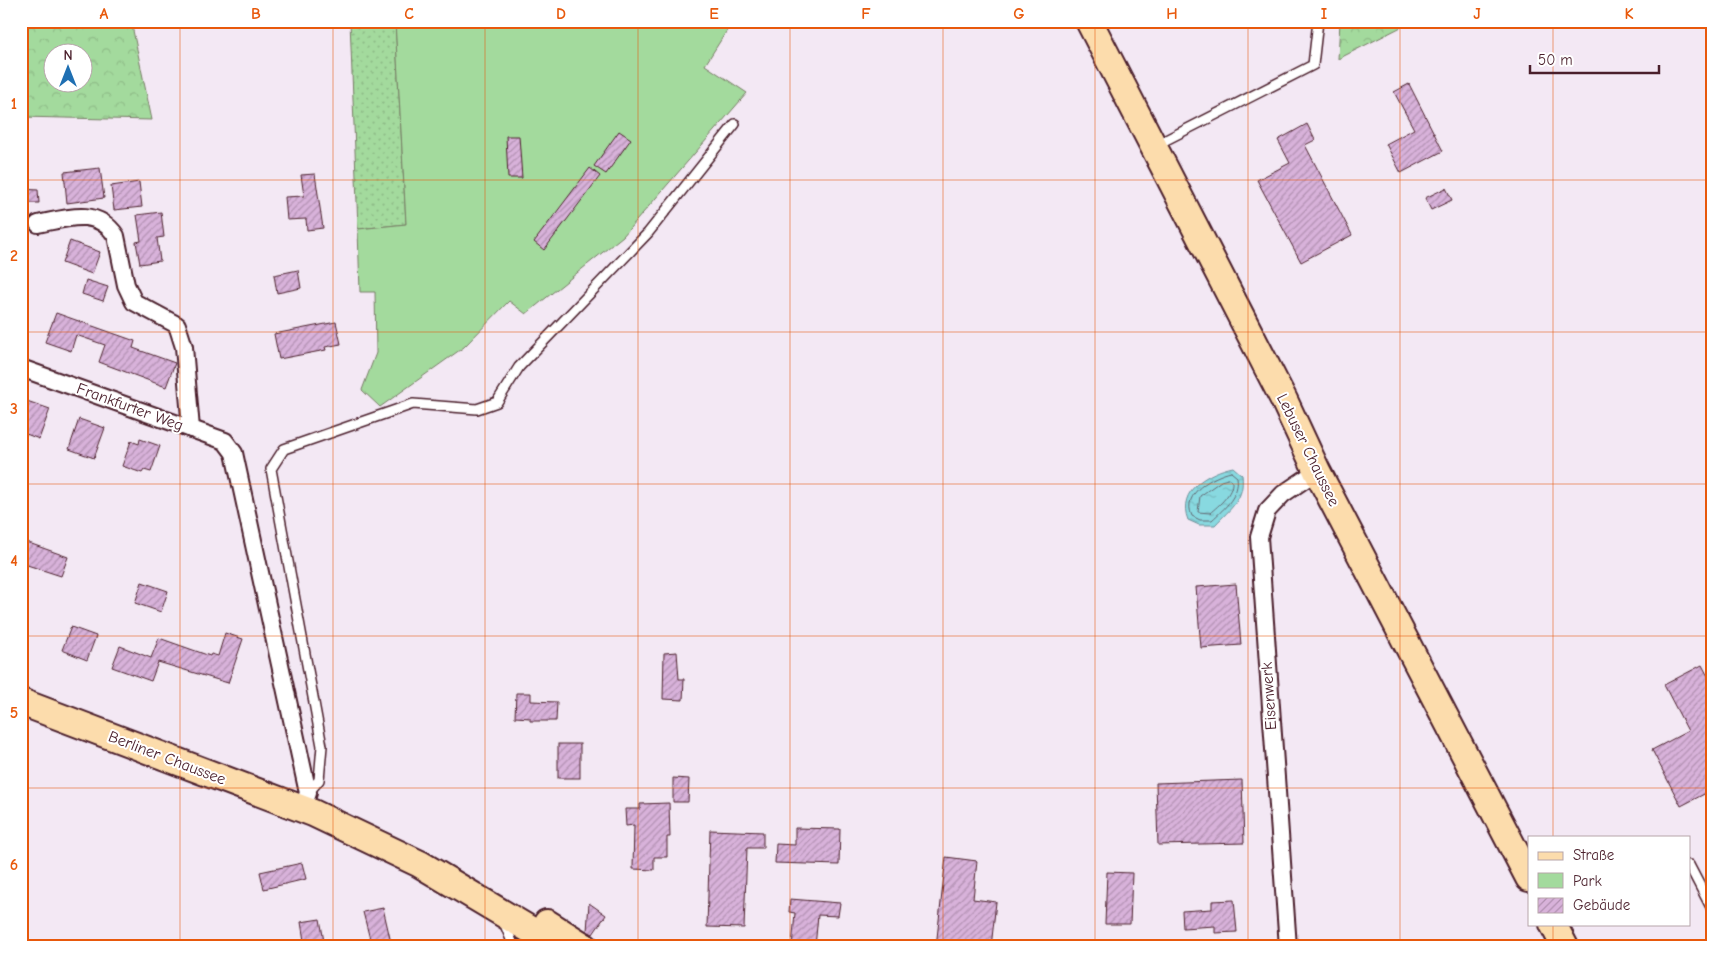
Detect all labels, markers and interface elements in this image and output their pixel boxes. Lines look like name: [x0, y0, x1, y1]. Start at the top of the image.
text: A: [100, 5, 109, 23]
text: B: [251, 5, 261, 23]
text: C: [404, 5, 414, 23]
text: D: [556, 5, 566, 23]
text: E: [709, 5, 719, 23]
text: F: [861, 5, 871, 23]
text: G: [1013, 5, 1025, 23]
text: H: [1166, 5, 1178, 23]
text: I: [1321, 5, 1327, 23]
text: J: [1473, 5, 1481, 23]
text: K: [1624, 5, 1634, 23]
north arrow: [42, 42, 92, 92]
scale bar: [1530, 42, 1659, 74]
text: N: [63, 47, 73, 64]
text: 50 m: [1538, 51, 1573, 69]
text: 1: [11, 95, 17, 113]
text: 2: [10, 247, 18, 265]
street label: Frankfurter Weg: [74, 379, 186, 435]
street label: Lebuser Chaussee: [1273, 391, 1343, 509]
text: 3: [10, 400, 18, 418]
text: 4: [10, 552, 18, 570]
street label: Eisenwerk: [1258, 661, 1280, 731]
text: 5: [10, 704, 18, 722]
street label: Berliner Chaussee: [106, 727, 228, 789]
legend: [1528, 836, 1690, 926]
text: Straße: [1573, 846, 1615, 864]
text: 6: [10, 856, 18, 874]
text: Park: [1573, 872, 1602, 890]
text: Gebäude: [1573, 896, 1631, 914]

